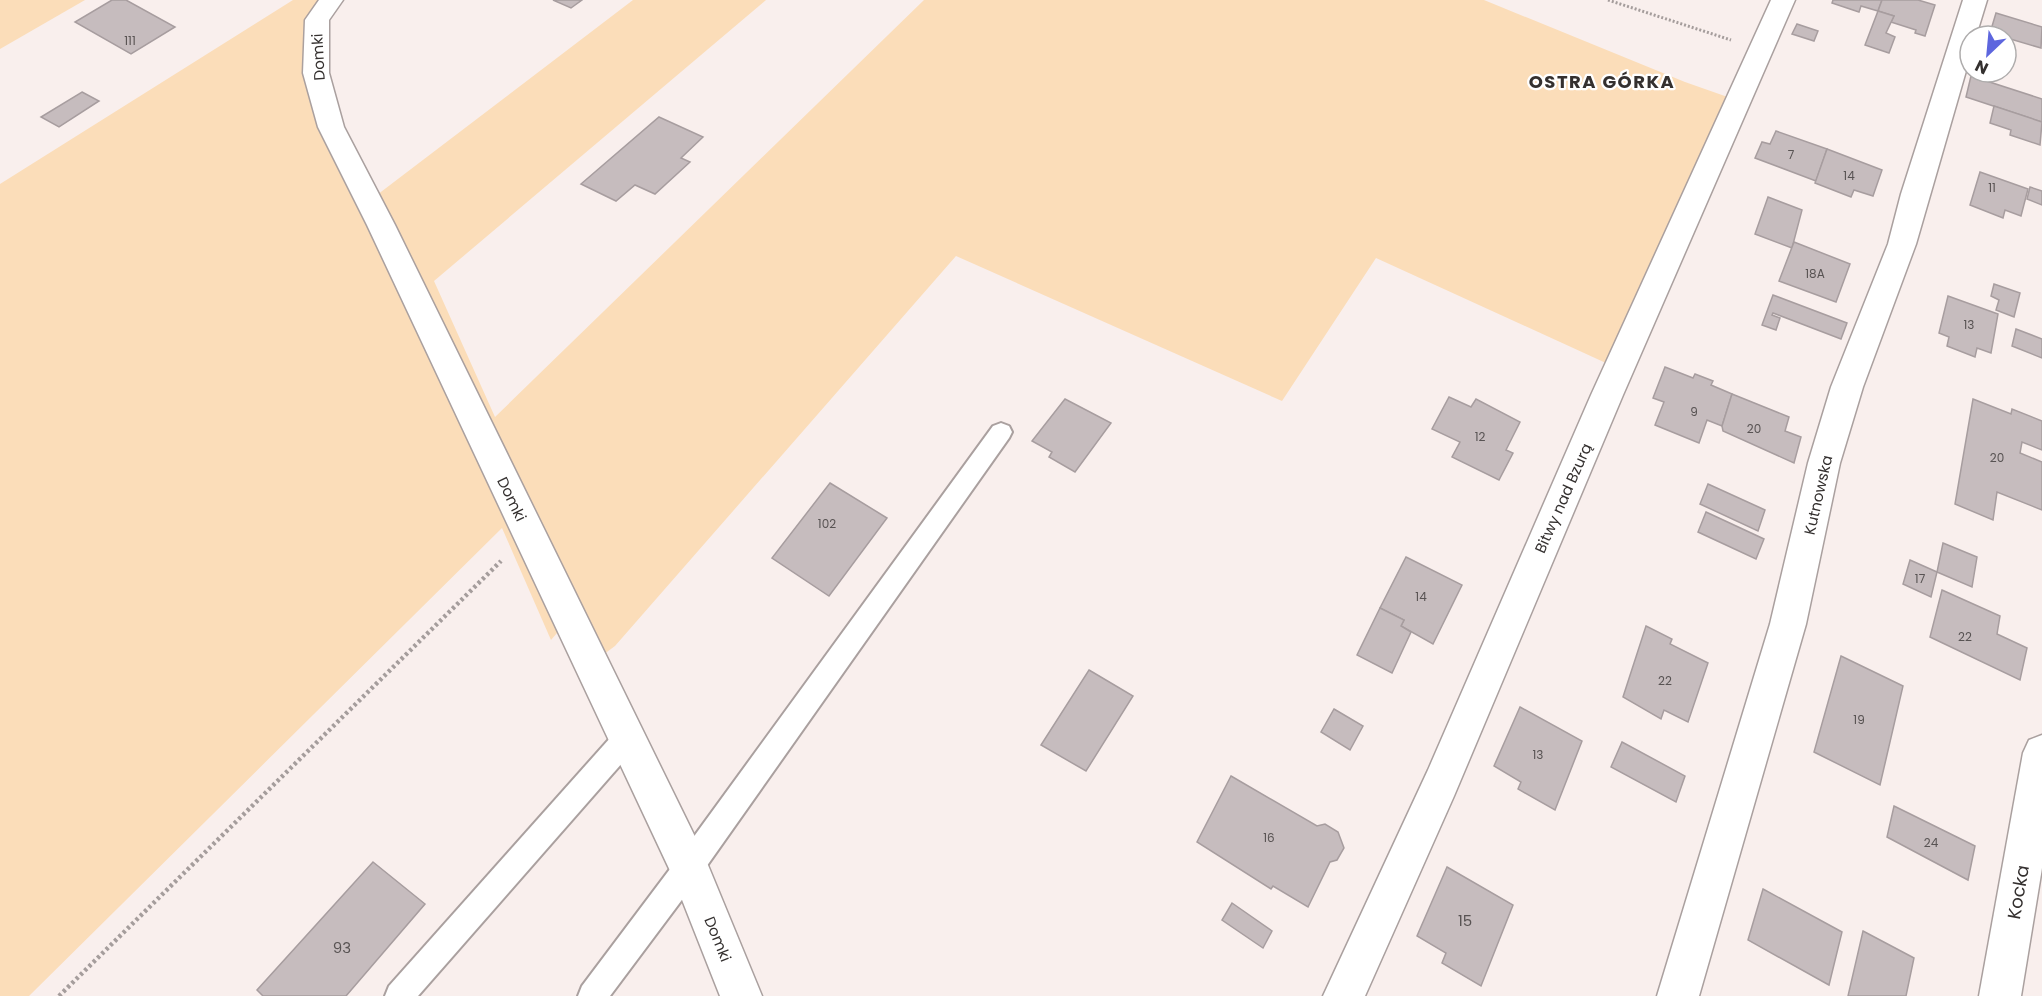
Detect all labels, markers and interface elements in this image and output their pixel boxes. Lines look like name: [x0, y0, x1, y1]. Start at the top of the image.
north arrow: [1958, 24, 2018, 84]
house number: 111: [124, 32, 136, 49]
street label: Domki: [306, 33, 330, 81]
text: N: [1971, 54, 1992, 80]
district label: OSTRA GÓRKA: [1529, 69, 1675, 94]
house number: 7: [1788, 146, 1795, 163]
house number: 14: [1843, 167, 1855, 184]
house number: 11: [1988, 179, 1996, 196]
house number: 18A: [1805, 265, 1825, 282]
house number: 13: [1964, 316, 1974, 333]
house number: 9: [1690, 403, 1698, 420]
house number: 20: [1747, 420, 1761, 437]
house number: 12: [1475, 428, 1485, 445]
street label: Bitwy nad Bzurą: [1529, 440, 1597, 556]
house number: 20: [1990, 449, 2004, 466]
street label: Kutnowska: [1799, 453, 1837, 537]
street label: Domki: [492, 473, 532, 525]
house number: 102: [818, 515, 836, 532]
house number: 17: [1915, 570, 1926, 587]
house number: 14: [1415, 588, 1427, 605]
house number: 22: [1958, 628, 1972, 645]
house number: 22: [1658, 672, 1672, 689]
house number: 19: [1853, 711, 1865, 728]
house number: 13: [1533, 746, 1543, 763]
house number: 16: [1263, 829, 1275, 846]
house number: 24: [1924, 834, 1939, 851]
street label: Kocka: [2001, 863, 2035, 921]
house number: 15: [1458, 910, 1472, 931]
street label: Domki: [699, 913, 737, 965]
house number: 93: [333, 937, 351, 958]

